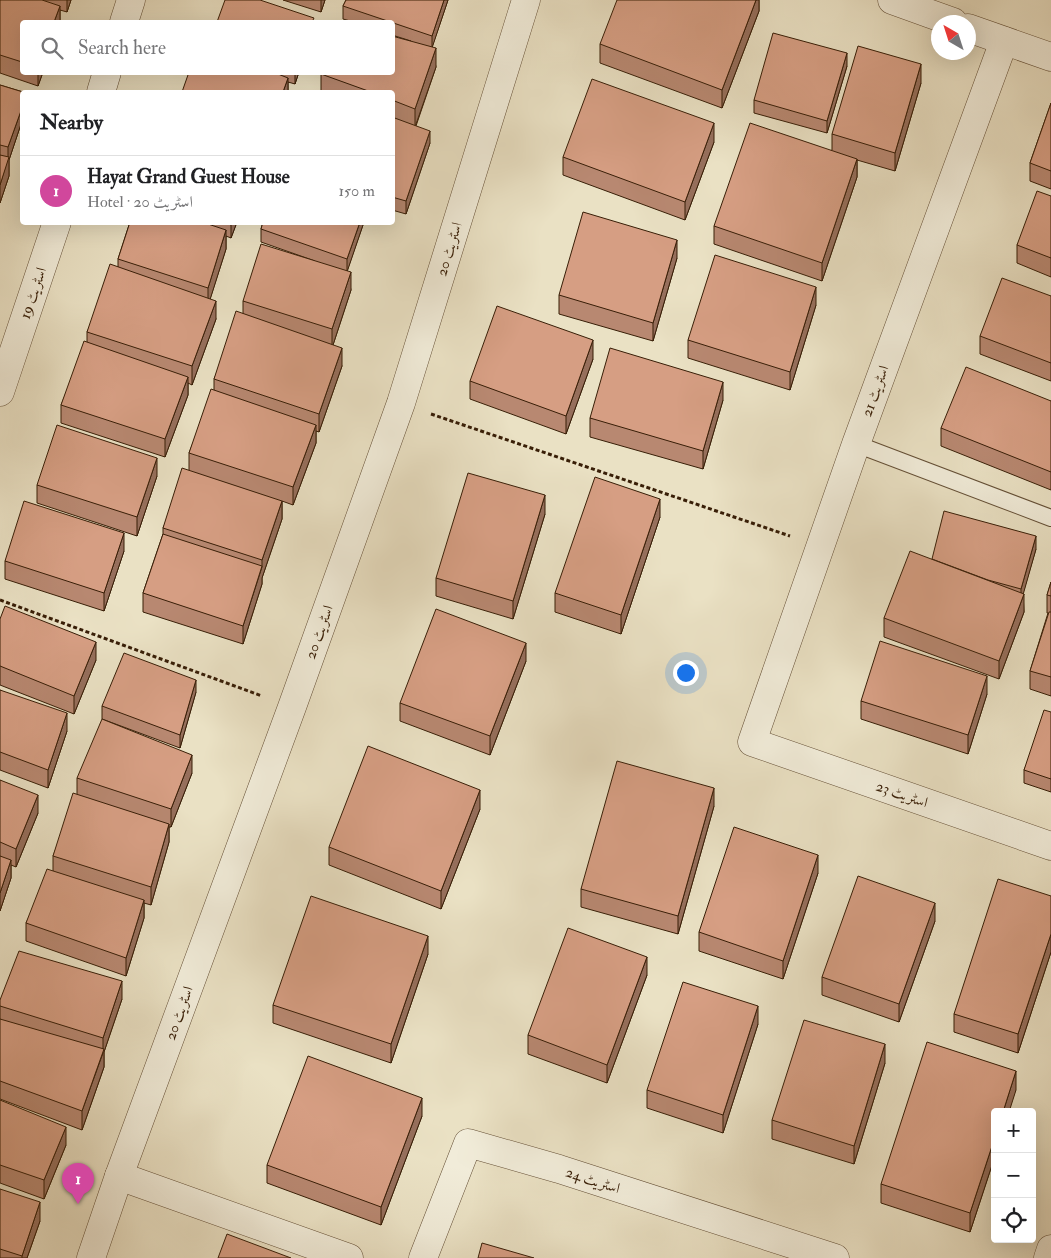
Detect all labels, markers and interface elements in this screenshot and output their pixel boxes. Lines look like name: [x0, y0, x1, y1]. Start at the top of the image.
north arrow: [931, 15, 976, 60]
search box: [20, 20, 395, 75]
icon: search: [38, 34, 66, 62]
text: Search here: [78, 36, 166, 60]
text: Nearby: [40, 109, 103, 136]
text: Hayat Grand Guest House: [87, 165, 290, 189]
text: 1: [53, 181, 59, 201]
text: 150 m: [338, 181, 375, 201]
text: Hotel · اسٹریٹ 20: [87, 192, 193, 212]
street label: اسٹریٹ 20: [432, 220, 467, 279]
street label: اسٹریٹ 19: [16, 265, 51, 322]
street label: اسٹریٹ 21: [857, 363, 894, 420]
street label: اسٹریٹ 20: [301, 603, 338, 662]
your location: [673, 660, 699, 686]
street label: اسٹریٹ 23: [873, 777, 930, 812]
street label: اسٹریٹ 20: [161, 984, 198, 1043]
map controls: [991, 1108, 1036, 1243]
button: +: [991, 1108, 1036, 1153]
button: −: [991, 1153, 1036, 1198]
pin: 1: [62, 1163, 94, 1204]
street label: اسٹریٹ 24: [563, 1163, 622, 1198]
button: locate: [991, 1198, 1036, 1243]

